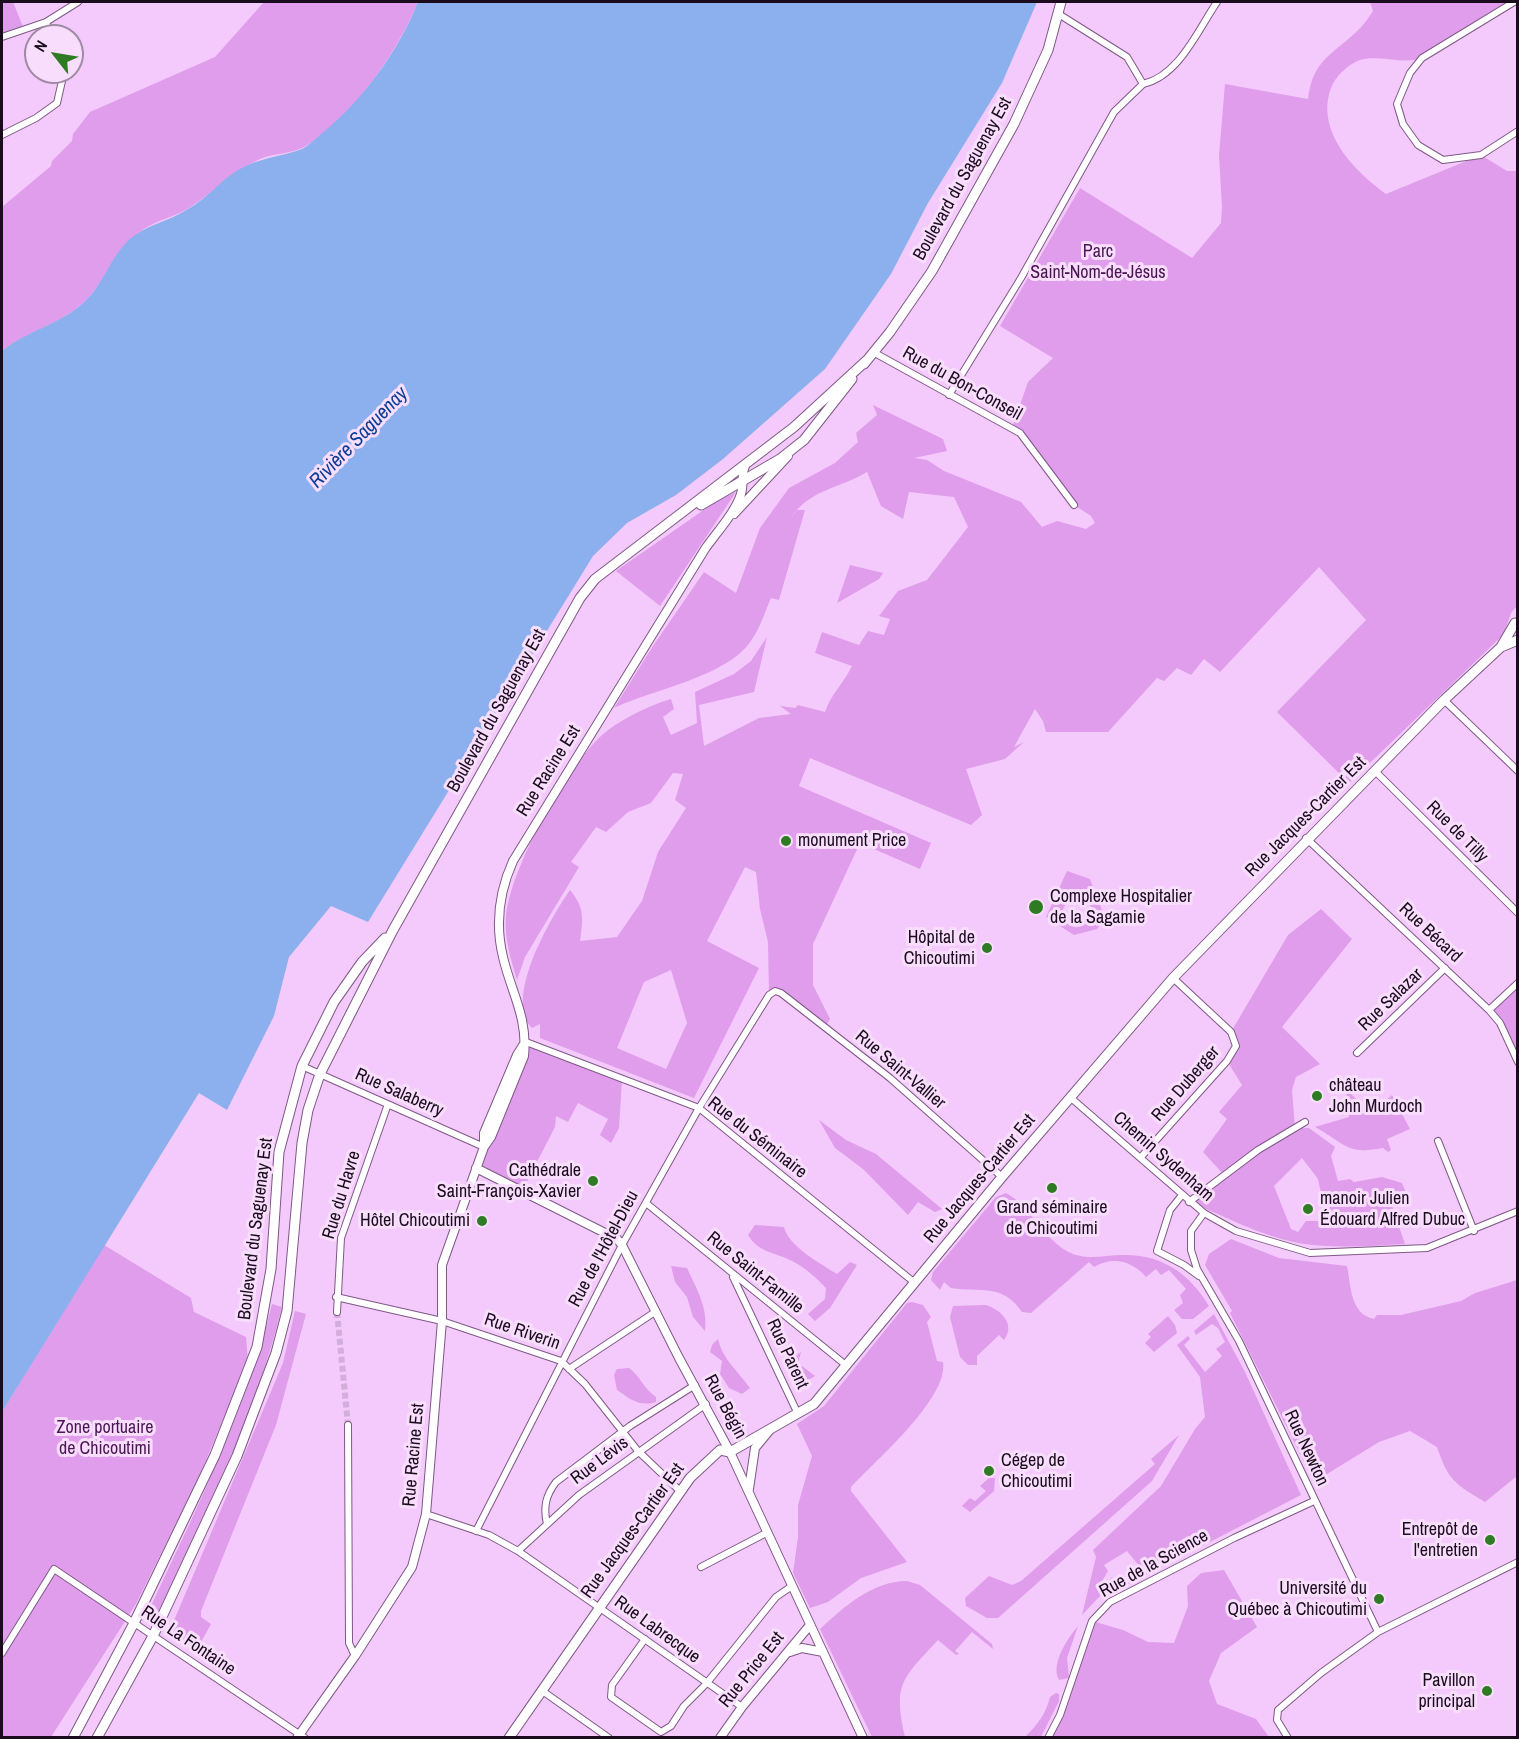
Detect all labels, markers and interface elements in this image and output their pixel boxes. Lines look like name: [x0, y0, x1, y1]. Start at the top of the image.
north arrow: [24, 24, 84, 84]
text: N: [28, 36, 52, 55]
street label: Boulevard du Saguenay Est: [909, 94, 1017, 264]
park label: Parc Saint-Nom-de-Jésus: [1030, 241, 1166, 284]
street label: Rue du Bon-Conseil: [899, 342, 1025, 426]
water label: Rivière Saguenay: [305, 382, 413, 494]
street label: Boulevard du Saguenay Est: [443, 626, 551, 796]
street label: Rue Racine Est: [512, 721, 586, 821]
street label: Rue Jacques-Cartier Est: [1241, 752, 1371, 882]
street label: Rue de Tilly: [1422, 797, 1492, 867]
place label: monument Price: [798, 830, 906, 852]
marker: monument Price: [779, 834, 793, 848]
place label: Complexe Hospitalier de la Sagamie: [1050, 886, 1192, 928]
marker: Complexe Hospitalier de la Sagamie: [1027, 898, 1045, 916]
street label: Rue Bécard: [1394, 899, 1466, 967]
place label: Hôpital de Chicoutimi: [904, 927, 975, 970]
marker: Hôpital de Chicoutimi: [980, 941, 994, 955]
street label: Rue Salazar: [1354, 964, 1428, 1036]
street label: Rue Saint-Vallier: [850, 1026, 950, 1114]
street label: Rue Duberger: [1147, 1042, 1225, 1126]
street label: Rue Salaberry: [352, 1064, 446, 1122]
place label: château John Murdoch: [1329, 1075, 1423, 1118]
marker: château John Murdoch: [1310, 1089, 1324, 1103]
street label: Rue du Séminaire: [703, 1093, 811, 1183]
street label: Chemin Sydenham: [1108, 1107, 1218, 1207]
street label: Rue Jacques-Cartier Est: [920, 1110, 1040, 1248]
street label: Boulevard du Saguenay Est: [234, 1137, 278, 1321]
street label: Rue du Havre: [318, 1148, 366, 1242]
place label: Cathédrale Saint-François-Xavier: [437, 1160, 581, 1202]
marker: Cathédrale Saint-François-Xavier: [586, 1174, 600, 1188]
marker: Grand séminaire de Chicoutimi: [1045, 1181, 1059, 1195]
street label: Rue de l'Hôtel-Dieu: [564, 1187, 644, 1311]
place label: manoir Julien Édouard Alfred Dubuc: [1320, 1188, 1465, 1230]
place label: Grand séminaire de Chicoutimi: [997, 1197, 1107, 1240]
marker: manoir Julien Édouard Alfred Dubuc: [1301, 1202, 1315, 1216]
place label: Hôtel Chicoutimi: [360, 1210, 470, 1232]
marker: Hôtel Chicoutimi: [475, 1214, 489, 1228]
street label: Rue Saint-Famille: [702, 1227, 808, 1319]
street label: Rue Riverin: [481, 1309, 563, 1355]
street label: Rue Parent: [761, 1316, 813, 1392]
street label: Rue Bégin: [699, 1371, 751, 1443]
street label: Rue Racine Est: [399, 1403, 429, 1507]
street label: Rue Newton: [1279, 1407, 1333, 1489]
park label: Zone portuaire de Chicoutimi: [57, 1417, 153, 1460]
street label: Rue Lévis: [567, 1432, 633, 1490]
place label: Cégep de Chicoutimi: [1001, 1450, 1072, 1492]
street label: Rue Jacques-Cartier Est: [577, 1459, 689, 1603]
marker: Cégep de Chicoutimi: [982, 1464, 996, 1478]
place label: Entrepôt de l'entretien: [1402, 1519, 1478, 1562]
street label: Rue de la Science: [1096, 1525, 1212, 1603]
marker: Entrepôt de l'entretien: [1483, 1533, 1497, 1547]
place label: Université du Québec à Chicoutimi: [1228, 1578, 1367, 1620]
street label: Rue Labrecque: [610, 1592, 704, 1668]
marker: Université du Québec à Chicoutimi: [1372, 1592, 1386, 1606]
street label: Rue La Fontaine: [137, 1602, 239, 1680]
street label: Rue Price Est: [715, 1628, 789, 1712]
place label: Pavillon principal: [1418, 1670, 1475, 1712]
marker: Pavillon principal: [1480, 1684, 1494, 1698]

